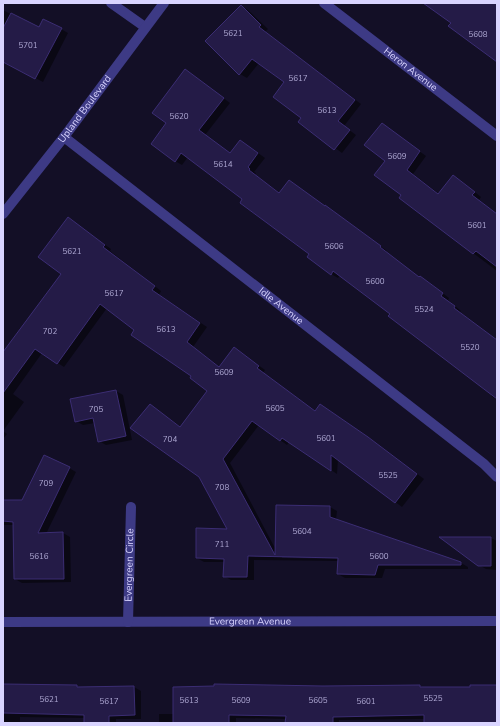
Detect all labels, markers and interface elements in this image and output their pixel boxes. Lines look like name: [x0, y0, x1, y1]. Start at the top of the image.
house number: 5621: [223, 28, 243, 39]
house number: 5608: [468, 29, 488, 40]
house number: 5701: [18, 40, 38, 51]
street label: Heron Avenue: [381, 44, 440, 95]
street label: Upland Boulevard: [55, 72, 115, 146]
house number: 5617: [288, 73, 308, 84]
house number: 5613: [317, 105, 337, 116]
house number: 5620: [169, 111, 189, 122]
house number: 5609: [387, 151, 407, 162]
house number: 5614: [213, 159, 233, 170]
house number: 5601: [467, 220, 487, 231]
house number: 5606: [324, 241, 344, 252]
house number: 5621: [62, 246, 82, 257]
house number: 5600: [365, 276, 385, 287]
street label: Idle Avenue: [256, 284, 306, 328]
house number: 5617: [104, 288, 124, 299]
house number: 5524: [414, 304, 434, 315]
house number: 5613: [156, 324, 176, 335]
house number: 702: [43, 326, 57, 337]
house number: 5520: [460, 342, 480, 353]
house number: 5609: [214, 367, 234, 378]
house number: 5605: [265, 403, 285, 414]
house number: 705: [89, 404, 103, 415]
house number: 5601: [316, 433, 336, 444]
house number: 704: [163, 434, 177, 445]
house number: 5525: [378, 470, 398, 481]
house number: 709: [39, 478, 53, 489]
house number: 708: [215, 482, 229, 493]
house number: 5604: [292, 526, 312, 537]
street label: Evergreen Circle: [122, 528, 137, 602]
house number: 711: [215, 539, 229, 550]
house number: 5616: [29, 551, 49, 562]
house number: 5600: [369, 551, 389, 562]
street label: Evergreen Avenue: [209, 614, 291, 629]
house number: 5525: [423, 693, 443, 704]
house number: 5621: [39, 694, 59, 705]
house number: 5613: [179, 695, 199, 706]
house number: 5609: [231, 695, 251, 706]
house number: 5605: [308, 695, 328, 706]
house number: 5617: [99, 696, 119, 707]
house number: 5601: [356, 696, 376, 707]

